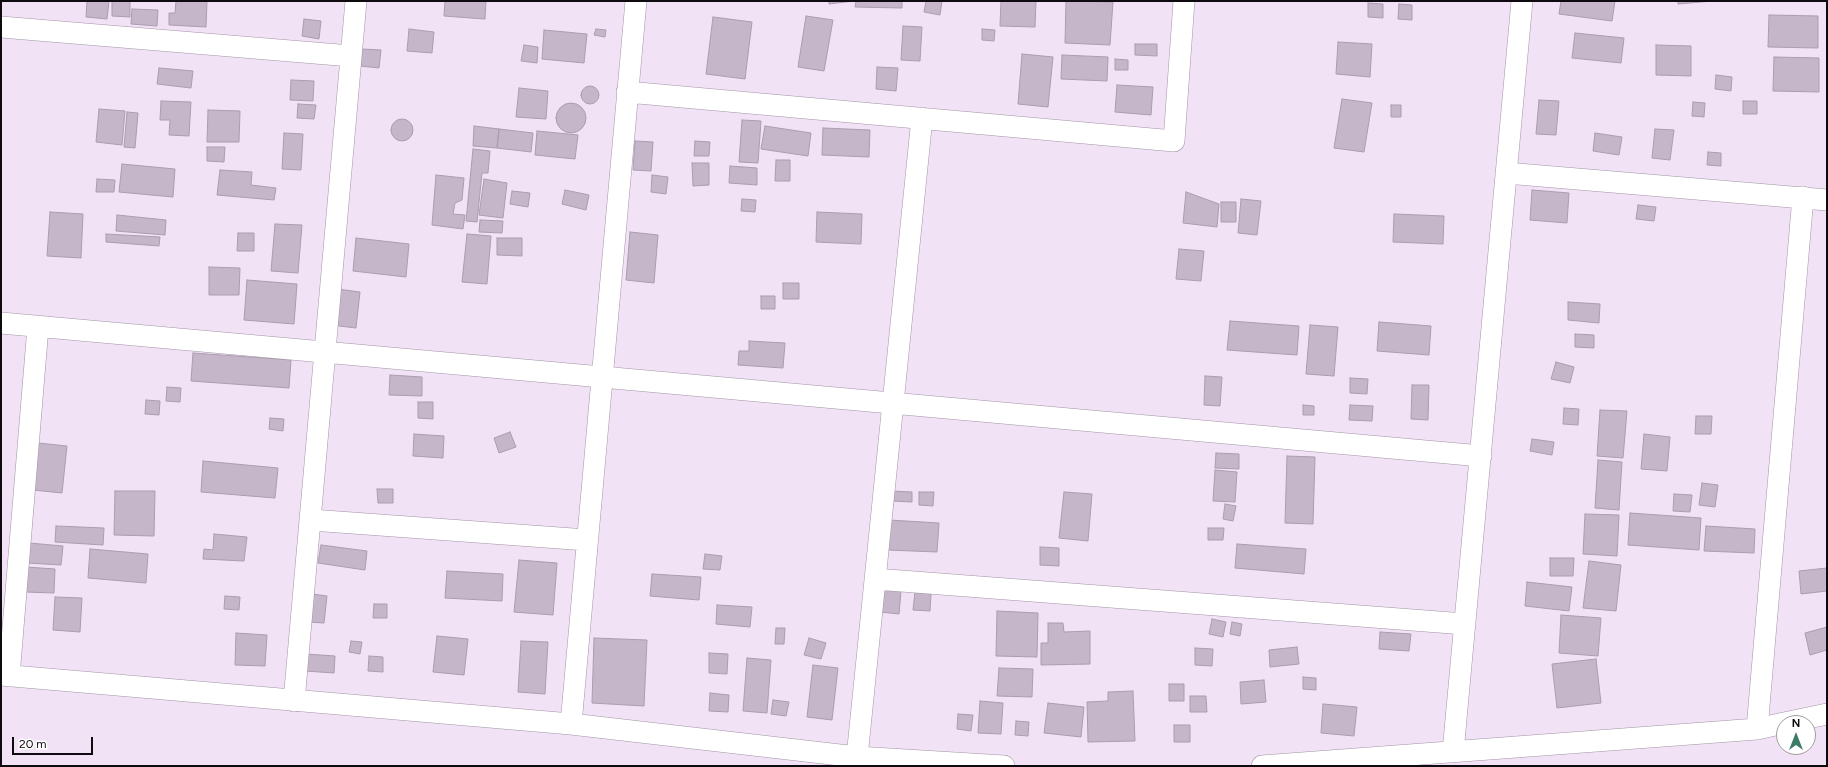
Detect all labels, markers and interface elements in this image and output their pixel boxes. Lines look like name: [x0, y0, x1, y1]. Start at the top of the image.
north arrow: [1776, 715, 1816, 755]
text: N: [1792, 717, 1800, 730]
scale bar: [14, 729, 95, 755]
text: 20 m: [19, 737, 47, 751]

